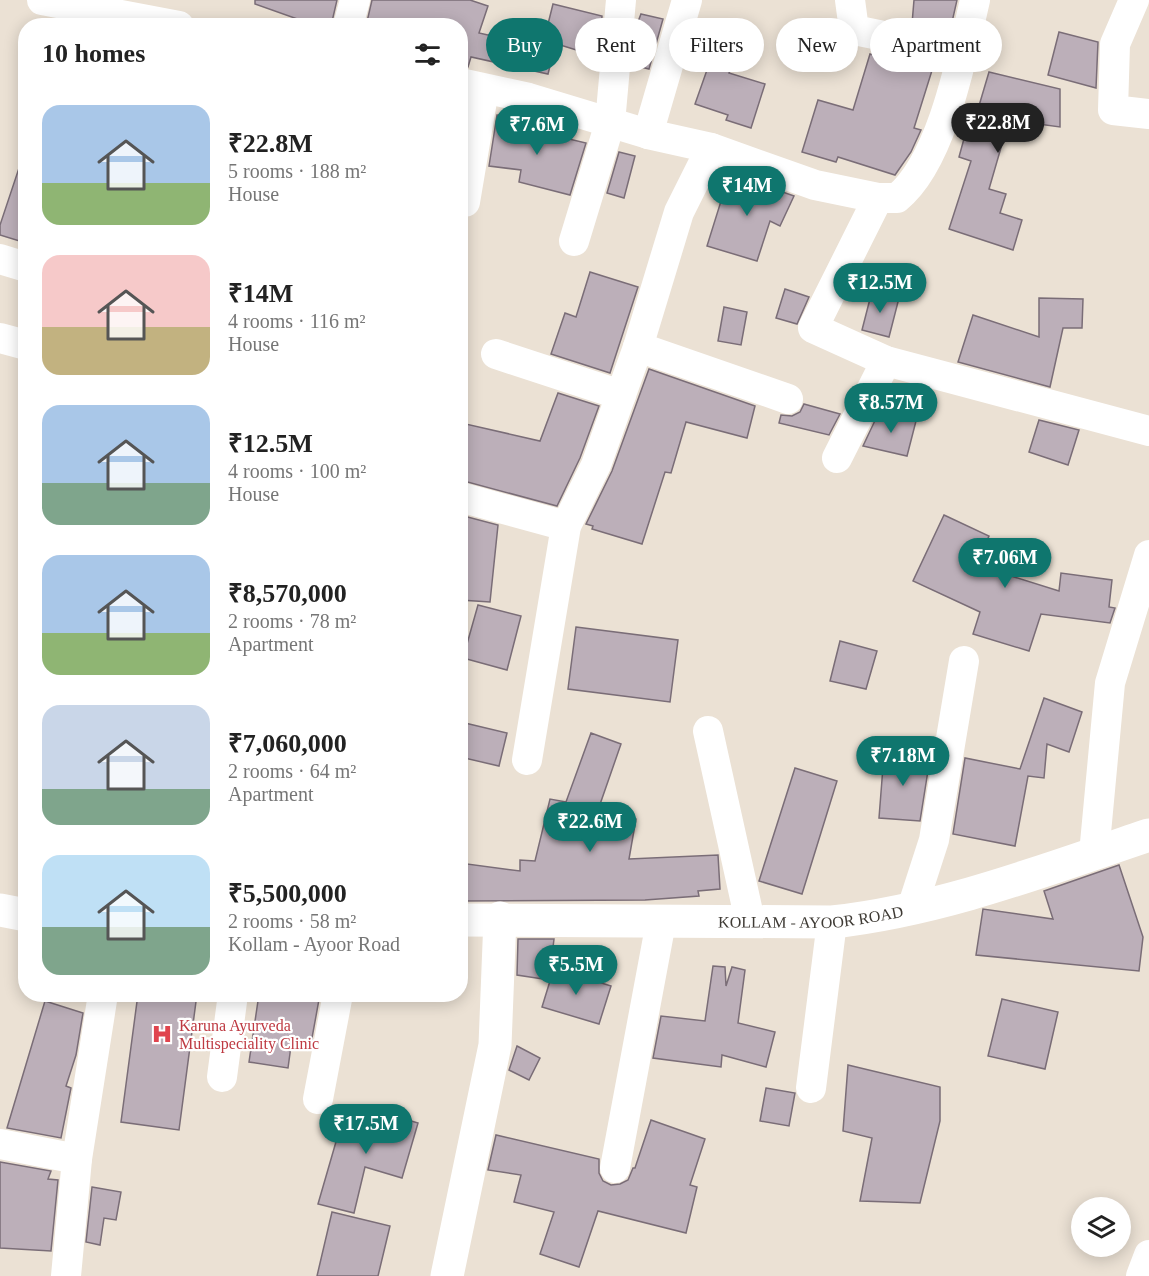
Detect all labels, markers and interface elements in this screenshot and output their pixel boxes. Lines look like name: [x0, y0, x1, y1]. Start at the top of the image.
chip: Buy: [486, 18, 563, 72]
chip: Rent: [575, 18, 657, 72]
chip: Filters: [669, 18, 764, 72]
chip: New: [776, 18, 858, 72]
chip: Apartment: [870, 18, 1002, 72]
icon: filters: [411, 38, 444, 71]
text: 10 homes: [42, 39, 145, 68]
pin: ₹22.8M: [949, 103, 1047, 154]
pin: ₹7.6M: [495, 105, 579, 156]
text: ₹22.8M: [965, 111, 1031, 133]
text: ₹7.6M: [509, 113, 565, 135]
icon: home: [90, 129, 162, 201]
text: ₹22.8M: [228, 129, 313, 158]
text: 5 rooms · 188 m²: [228, 160, 366, 182]
pin: ₹14M: [711, 166, 783, 217]
text: ₹14M: [722, 174, 772, 196]
text: House: [228, 183, 279, 205]
pin: ₹12.5M: [831, 263, 929, 314]
text: ₹12.5M: [847, 271, 913, 293]
icon: home: [90, 279, 162, 351]
text: ₹14M: [228, 279, 293, 308]
text: 4 rooms · 116 m²: [228, 310, 365, 332]
text: House: [228, 333, 279, 355]
pin: ₹8.57M: [842, 383, 940, 434]
text: ₹8.57M: [858, 391, 924, 413]
icon: home: [90, 429, 162, 501]
text: ₹12.5M: [228, 429, 313, 458]
text: 4 rooms · 100 m²: [228, 460, 366, 482]
text: House: [228, 483, 279, 505]
pin: ₹7.06M: [956, 538, 1054, 589]
text: ₹7.06M: [972, 546, 1038, 568]
icon: home: [90, 579, 162, 651]
text: ₹8,570,000: [228, 579, 347, 608]
text: 2 rooms · 78 m²: [228, 610, 356, 632]
text: Apartment: [228, 633, 314, 655]
icon: home: [90, 729, 162, 801]
text: ₹7,060,000: [228, 729, 347, 758]
pin: ₹7.18M: [854, 736, 952, 787]
text: ₹7.18M: [870, 744, 936, 766]
text: 2 rooms · 64 m²: [228, 760, 356, 782]
text: Apartment: [228, 783, 314, 805]
pin: ₹22.6M: [541, 802, 639, 853]
text: ₹22.6M: [557, 810, 623, 832]
icon: home: [90, 879, 162, 951]
text: ₹5,500,000: [228, 879, 347, 908]
street label: KOLLAM - AYOOR ROAD: [718, 903, 905, 931]
text: 2 rooms · 58 m²: [228, 910, 356, 932]
text: Kollam - Ayoor Road: [228, 933, 400, 955]
pin: ₹5.5M: [534, 945, 618, 996]
text: ₹5.5M: [548, 953, 604, 975]
place label: Karuna Ayurveda Multispeciality Clinic: [179, 1017, 319, 1053]
hospital icon: Karuna Ayurveda Multispeciality Clinic: [150, 1022, 174, 1046]
pin: ₹17.5M: [317, 1104, 415, 1155]
text: ₹17.5M: [333, 1112, 399, 1134]
map controls: [1071, 1197, 1131, 1257]
button: layers: [1071, 1197, 1131, 1257]

